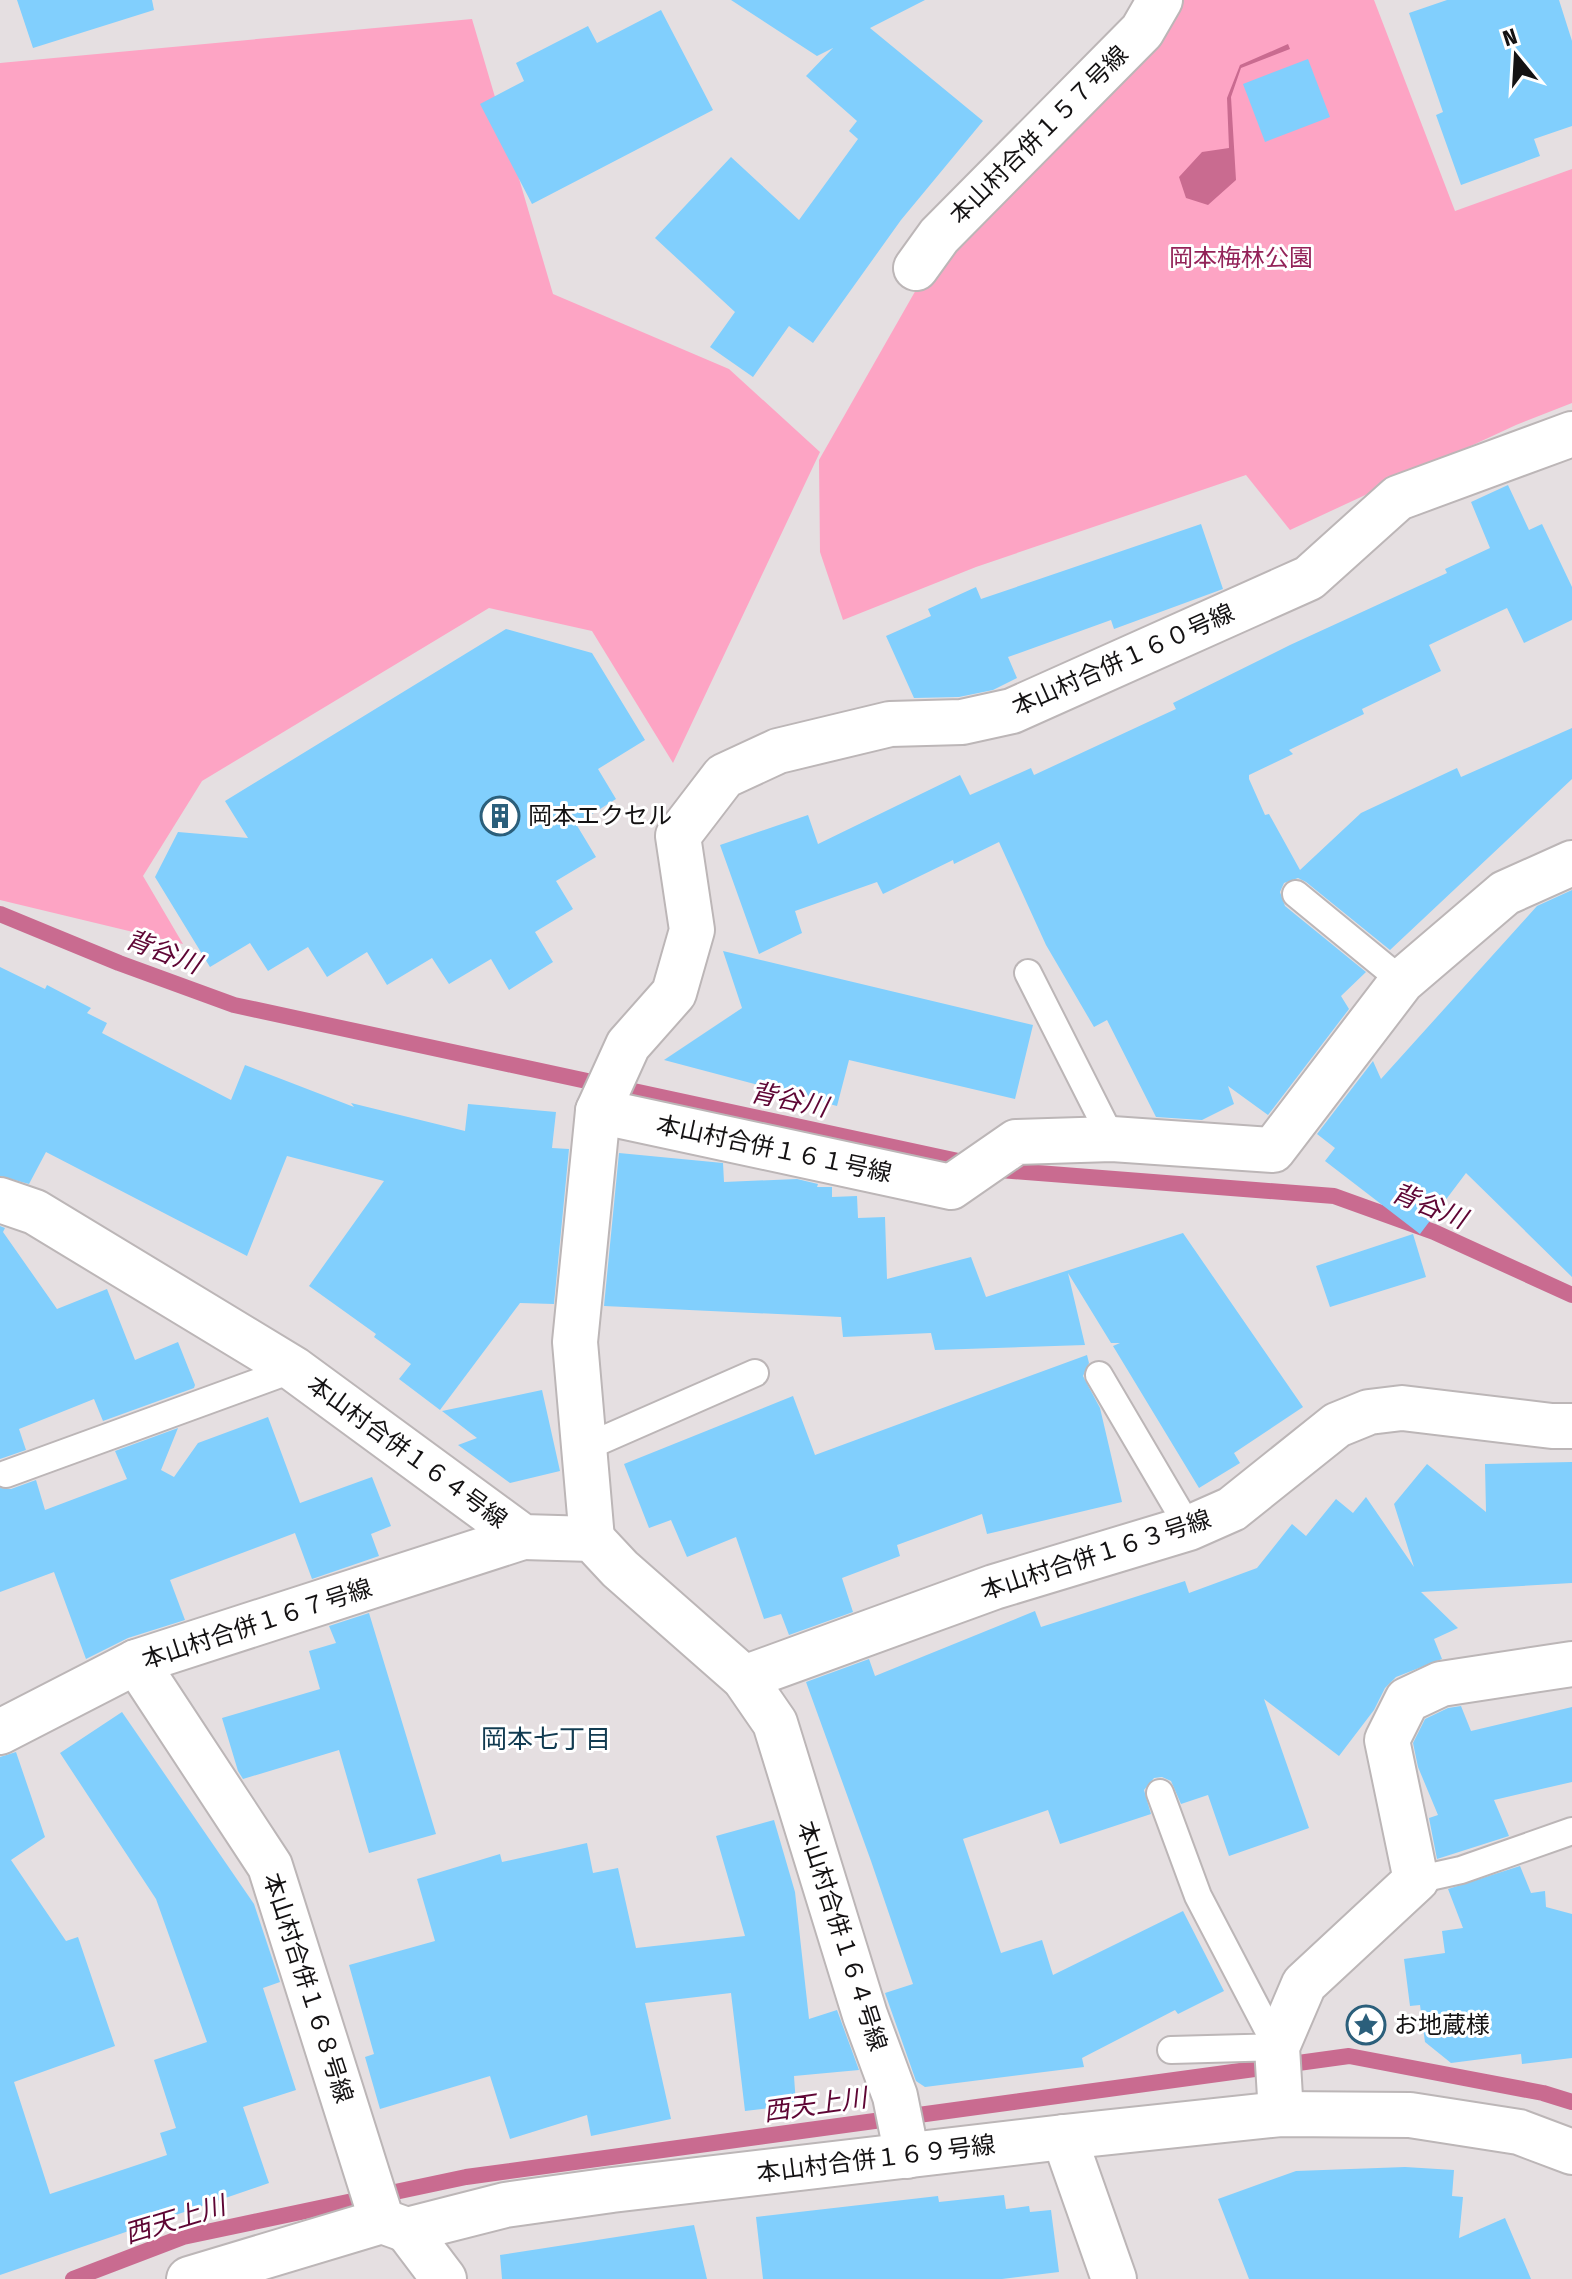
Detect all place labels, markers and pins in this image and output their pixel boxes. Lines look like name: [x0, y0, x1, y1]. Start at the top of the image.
building icon: 岡本エクセル: [479, 795, 521, 837]
place label: 岡本エクセル: [528, 802, 672, 830]
place icon: お地蔵様: [1345, 2004, 1387, 2046]
place label: お地蔵様: [1394, 2011, 1490, 2039]

